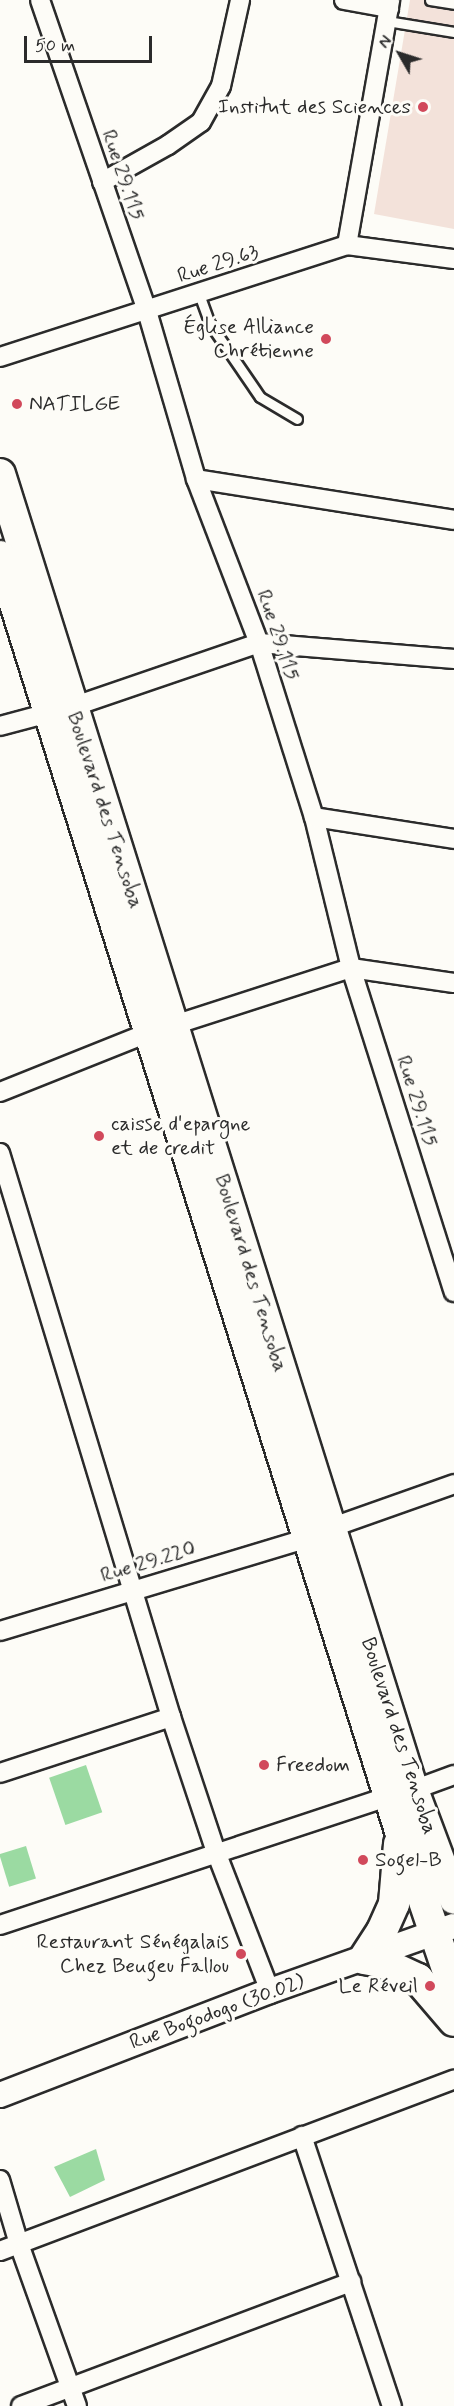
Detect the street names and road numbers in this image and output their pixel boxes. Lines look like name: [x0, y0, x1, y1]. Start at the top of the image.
street label: Rue 29.115: [96, 126, 150, 224]
street label: Rue 29.63: [174, 239, 262, 289]
street label: Rue 29.115: [251, 586, 305, 684]
street label: Boulevard des Tensoba: [63, 714, 147, 906]
street label: Rue 29.115: [390, 1052, 444, 1150]
street label: Boulevard des Tensoba: [211, 1177, 291, 1369]
street label: Rue 29.220: [97, 1536, 199, 1588]
street label: Boulevard des Tensoba: [357, 1640, 441, 1832]
street label: Rue Bogodogo (30.02): [126, 1968, 308, 2056]

